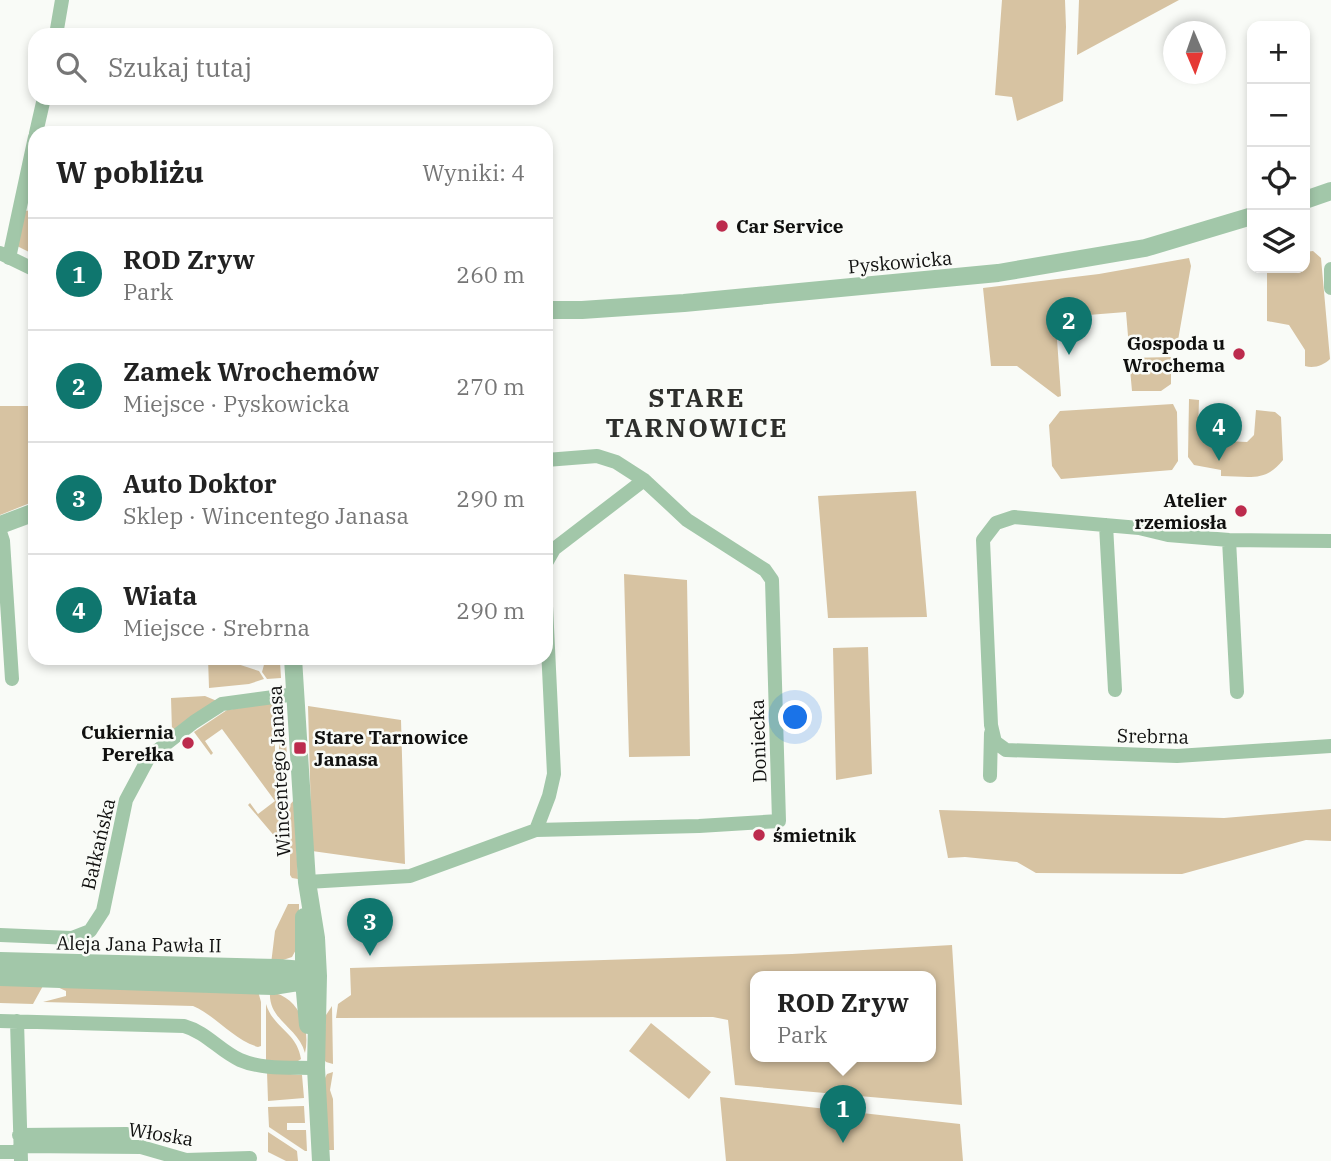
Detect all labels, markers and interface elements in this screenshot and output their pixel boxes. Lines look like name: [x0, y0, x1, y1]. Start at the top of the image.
north arrow: [1163, 21, 1226, 84]
map controls: [1247, 21, 1310, 273]
button: +: [1247, 21, 1310, 84]
search box: [28, 28, 553, 105]
icon: search: [52, 48, 90, 86]
text: Szukaj tutaj: [108, 50, 252, 84]
button: −: [1247, 84, 1310, 147]
button: locate: [1247, 147, 1310, 210]
text: W pobliżu: [56, 152, 204, 191]
text: Wyniki: 4: [422, 157, 525, 187]
button: layers: [1247, 210, 1310, 273]
place label: Car Service: [736, 214, 844, 238]
marker: Car Service: [714, 218, 730, 234]
text: ROD Zryw: [123, 242, 255, 276]
street label: Pyskowicka: [847, 245, 953, 279]
text: 1: [72, 259, 86, 289]
text: 260 m: [456, 259, 525, 289]
text: Park: [123, 276, 173, 306]
pin: 2: [1046, 297, 1092, 355]
place label: Gospoda u Wrochema: [1123, 331, 1225, 377]
marker: Gospoda u Wrochema: [1231, 346, 1247, 362]
text: Zamek Wrochemów: [123, 354, 379, 388]
text: 2: [72, 371, 86, 401]
text: 270 m: [456, 371, 525, 401]
district label: STARE TARNOWICE: [605, 380, 789, 444]
text: Miejsce · Pyskowicka: [123, 388, 350, 418]
pin: 4: [1196, 403, 1242, 461]
text: Auto Doktor: [123, 466, 277, 500]
text: 3: [72, 483, 86, 513]
text: 290 m: [456, 483, 525, 513]
place label: Atelier rzemiosła: [1134, 488, 1228, 534]
text: Sklep · Wincentego Janasa: [123, 500, 409, 530]
marker: Atelier rzemiosła: [1233, 503, 1249, 519]
text: Wiata: [123, 578, 197, 612]
text: 4: [72, 595, 86, 625]
text: 290 m: [456, 595, 525, 625]
text: Miejsce · Srebrna: [123, 612, 310, 642]
street label: Wincentego Janasa: [263, 685, 295, 857]
street label: Doniecka: [745, 699, 771, 783]
your location: [778, 700, 812, 734]
place label: Cukiernia Perełka: [81, 720, 174, 766]
street label: Srebrna: [1117, 723, 1189, 749]
place label: Stare Tarnowice Janasa: [314, 725, 469, 771]
marker: Cukiernia Perełka: [180, 735, 196, 751]
marker: Stare Tarnowice Janasa: [292, 740, 308, 756]
street label: Bałkańska: [76, 796, 120, 892]
place label: śmietnik: [773, 823, 856, 847]
marker: śmietnik: [751, 827, 767, 843]
pin: 3: [347, 898, 393, 956]
street label: Aleja Jana Pawła II: [56, 931, 222, 957]
popup: [750, 971, 936, 1062]
text: ROD Zryw: [777, 985, 909, 1019]
text: Park: [777, 1019, 827, 1049]
pin: 1: [820, 1085, 866, 1143]
street label: Włoska: [127, 1117, 195, 1151]

